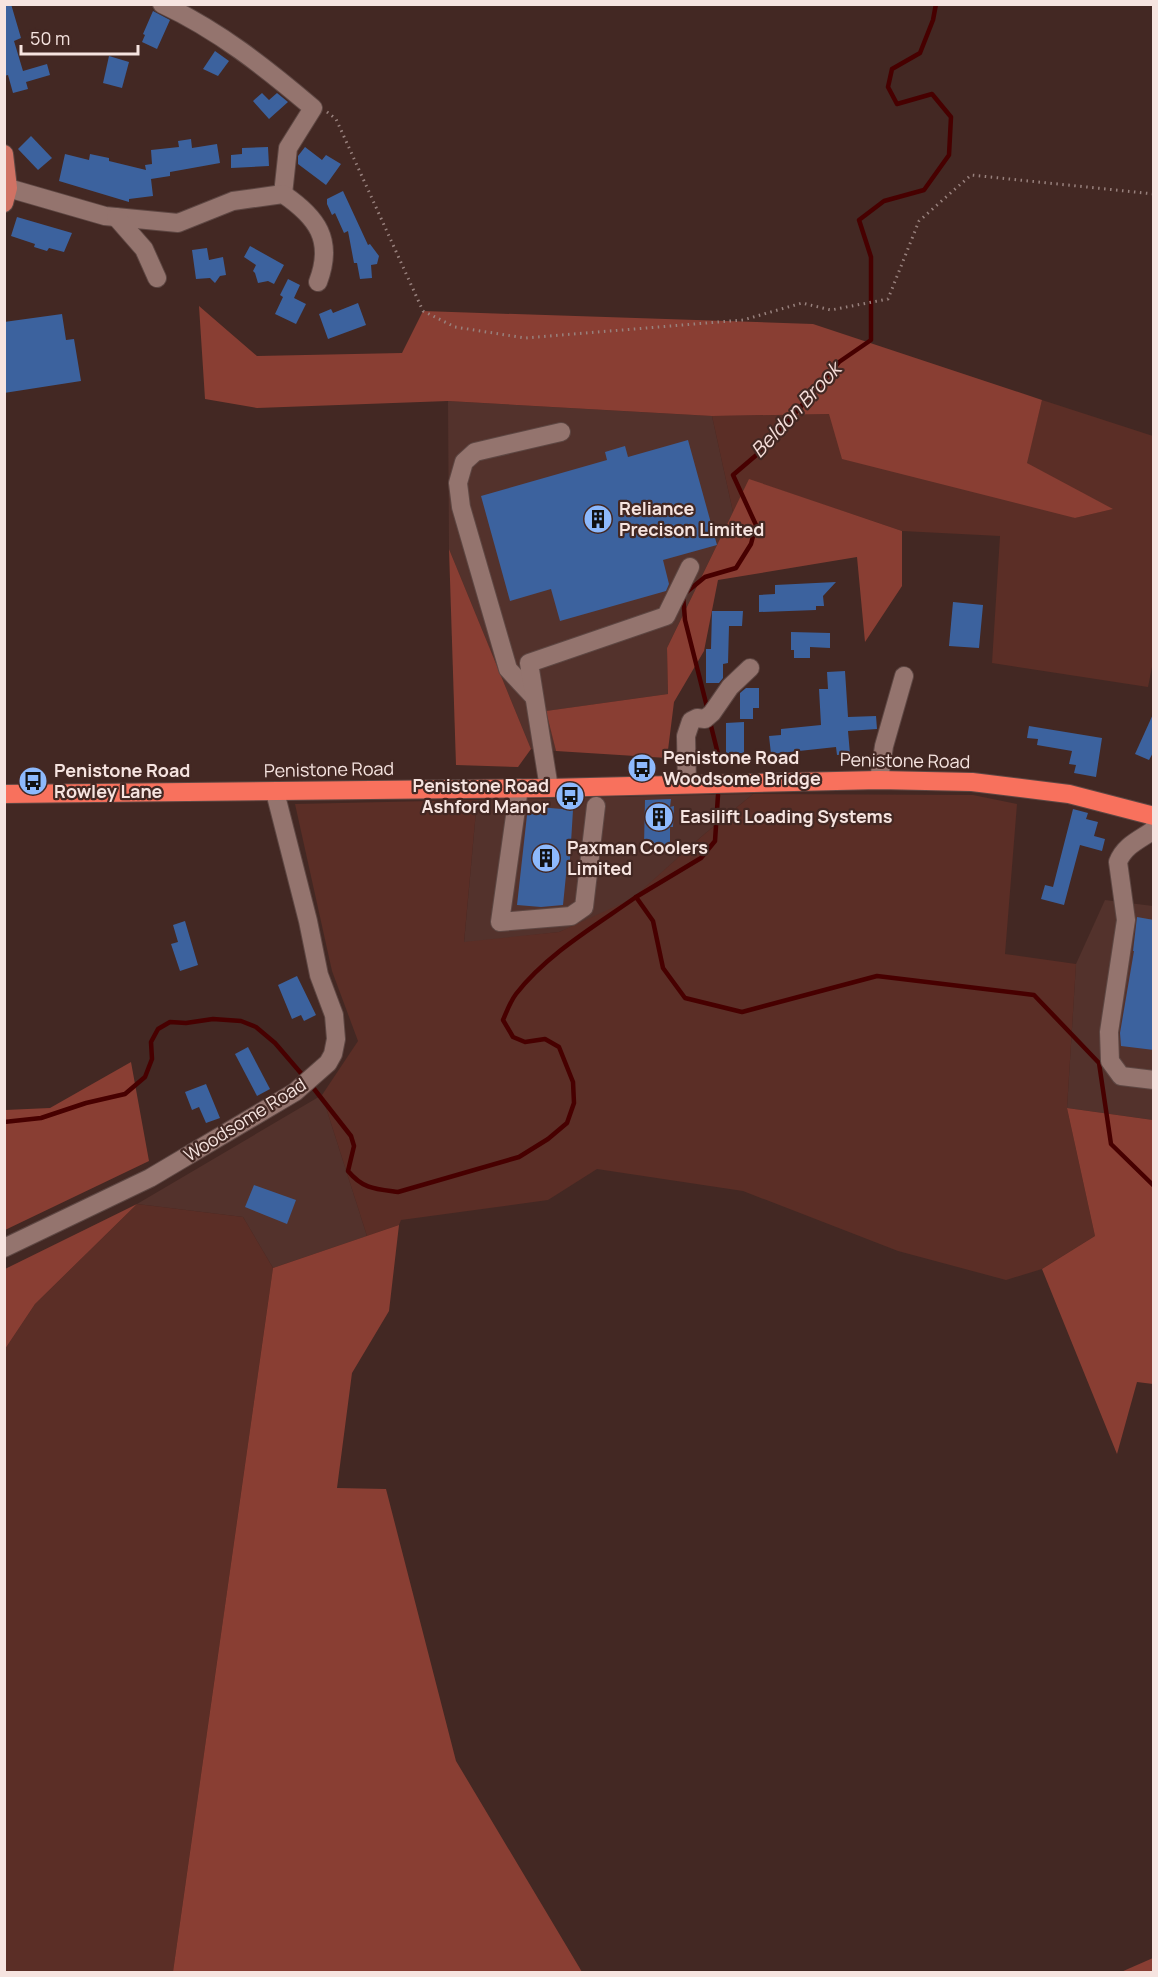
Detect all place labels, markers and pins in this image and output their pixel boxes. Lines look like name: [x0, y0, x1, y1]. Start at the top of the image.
place label: Reliance Precison Limited: [619, 496, 764, 541]
building icon: Reliance Precison Limited: [582, 503, 614, 535]
place label: Penistone Road Woodsome Bridge: [663, 745, 821, 790]
bus stop icon: Penistone Road Woodsome Bridge: [626, 752, 658, 784]
place label: Penistone Road Rowley Lane: [54, 758, 190, 803]
bus stop icon: Penistone Road Rowley Lane: [17, 765, 49, 797]
place label: Penistone Road Ashford Manor: [413, 773, 549, 818]
bus stop icon: Penistone Road Ashford Manor: [554, 780, 586, 812]
building icon: Easilift Loading Systems: [643, 801, 675, 833]
place label: Easilift Loading Systems: [680, 804, 893, 828]
place label: Paxman Coolers Limited: [567, 835, 708, 880]
building icon: Paxman Coolers Limited: [530, 842, 562, 874]

